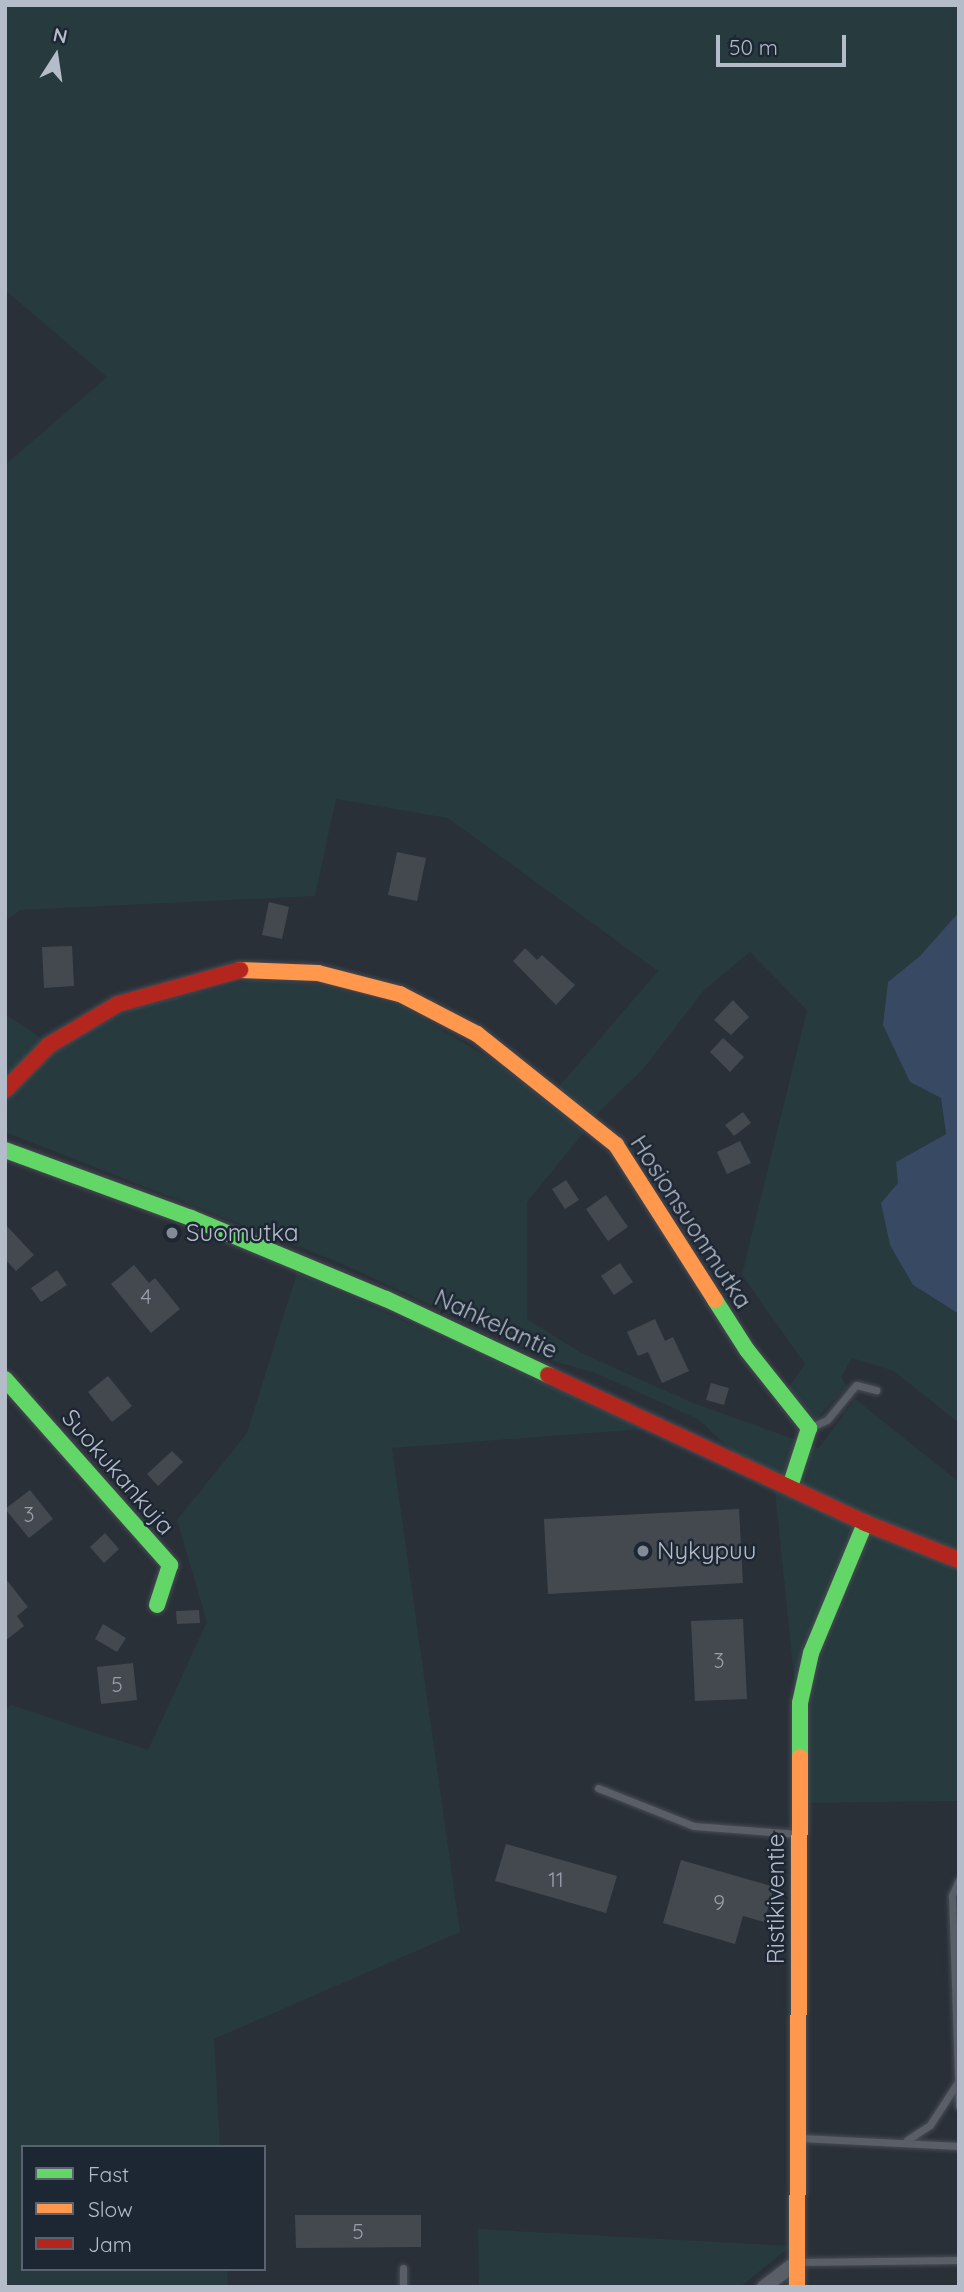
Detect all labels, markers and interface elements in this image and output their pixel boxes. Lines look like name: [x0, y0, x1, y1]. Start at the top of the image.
north arrow: [21, 21, 91, 91]
scale bar: [719, 21, 848, 65]
text: N: [51, 22, 70, 49]
text: 50 m: [729, 34, 778, 60]
street label: Hosionsuonmutka: [624, 1130, 758, 1314]
place label: Suomutka: [186, 1219, 299, 1247]
marker: Suomutka: [164, 1225, 180, 1241]
house number: 4: [140, 1283, 152, 1309]
street label: Nahkelantie: [430, 1283, 562, 1365]
street label: Suokukankuja: [56, 1403, 180, 1541]
house number: 3: [23, 1501, 35, 1527]
place label: Nykypuu: [657, 1537, 756, 1565]
marker: Nykypuu: [635, 1543, 651, 1559]
house number: 3: [713, 1647, 725, 1673]
house number: 5: [111, 1671, 123, 1697]
street label: Ristikiventie: [762, 1834, 790, 1964]
house number: 11: [548, 1866, 564, 1892]
house number: 9: [713, 1889, 725, 1915]
legend: [21, 2145, 266, 2271]
text: Fast: [88, 2161, 129, 2187]
text: Slow: [88, 2196, 133, 2222]
house number: 5: [352, 2218, 364, 2244]
text: Jam: [88, 2231, 132, 2257]

